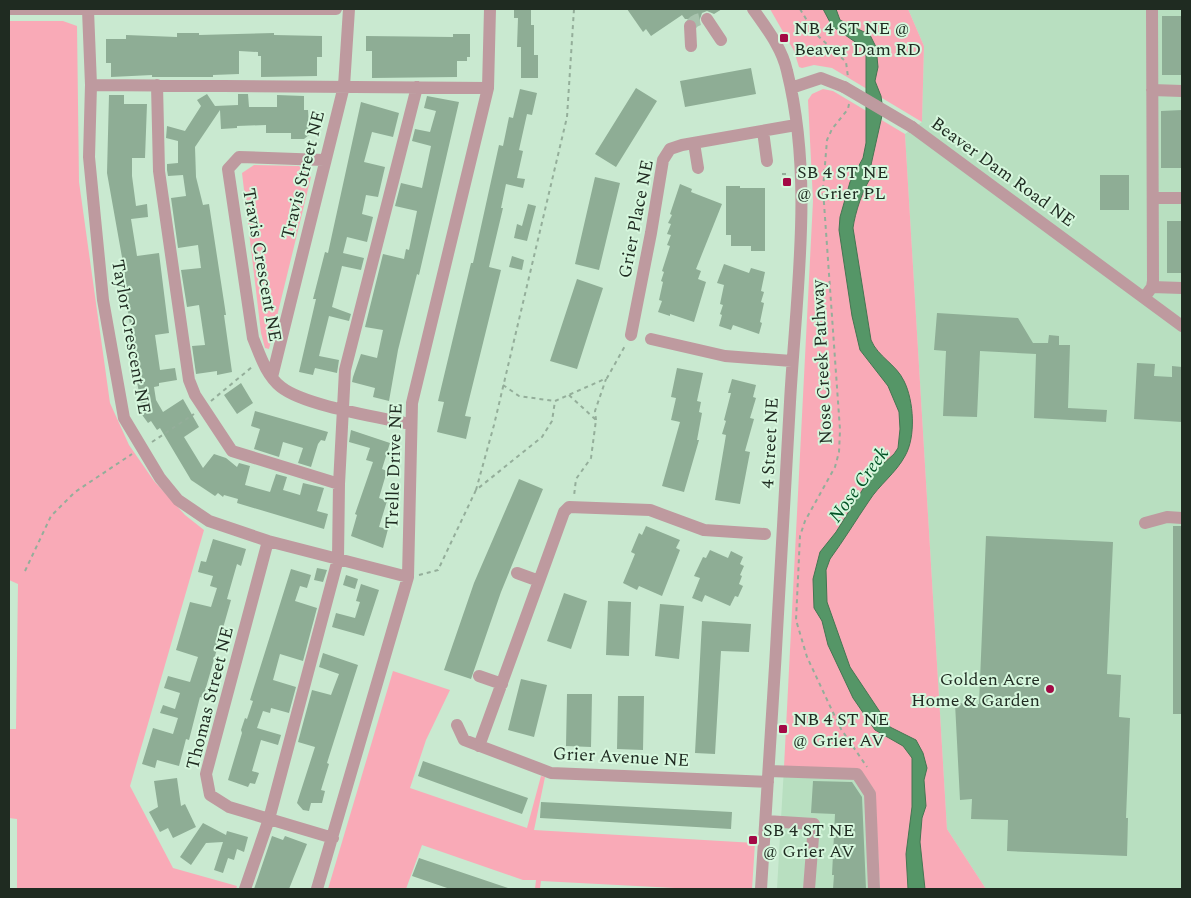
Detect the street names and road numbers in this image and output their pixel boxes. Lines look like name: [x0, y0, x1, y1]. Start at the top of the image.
street label: Travis Street NE: [274, 108, 332, 242]
street label: Beaver Dam Road NE: [925, 110, 1081, 234]
street label: Grier Place NE: [611, 157, 661, 281]
street label: Travis Crescent NE: [235, 186, 289, 344]
street label: Taylor Crescent NE: [104, 257, 158, 417]
street label: Nose Creek Pathway: [804, 278, 840, 445]
street label: 4 Street NE: [754, 397, 786, 489]
street label: Trelle Drive NE: [378, 403, 410, 529]
street label: Thomas Street NE: [179, 624, 241, 772]
street label: Grier Avenue NE: [552, 740, 690, 774]

